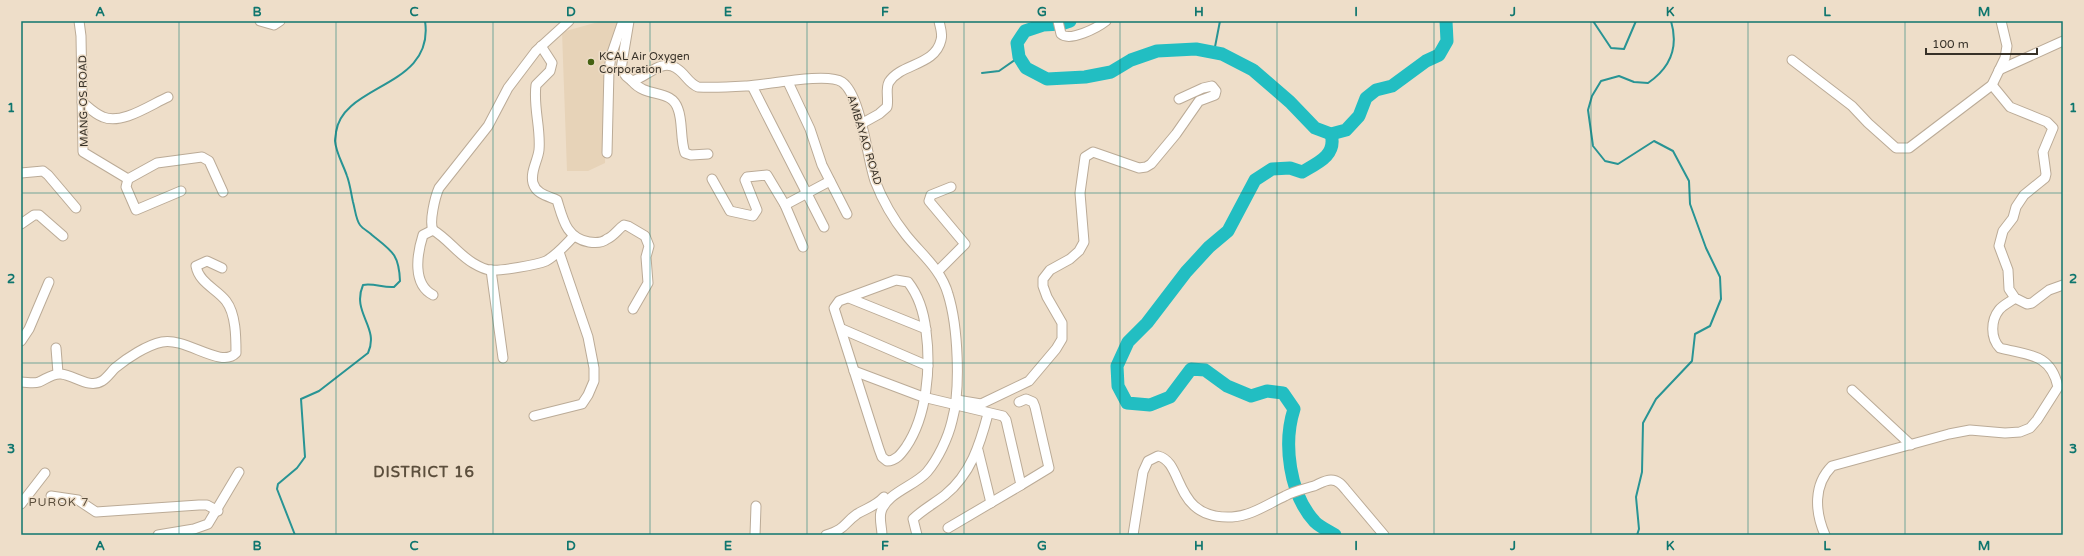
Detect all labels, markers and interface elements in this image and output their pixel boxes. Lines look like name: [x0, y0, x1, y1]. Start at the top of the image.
text: A: [95, 4, 105, 20]
text: B: [252, 4, 262, 20]
text: C: [409, 4, 419, 20]
text: D: [566, 4, 576, 20]
text: E: [724, 4, 732, 20]
text: F: [881, 4, 889, 20]
text: G: [1037, 4, 1047, 20]
text: H: [1194, 4, 1204, 20]
text: I: [1354, 4, 1358, 20]
text: J: [1509, 4, 1516, 20]
text: K: [1666, 4, 1675, 20]
text: L: [1823, 4, 1831, 20]
text: M: [1978, 4, 1990, 20]
scale bar: [1926, 30, 2037, 56]
text: 100 m: [1932, 37, 1969, 51]
place label: KCAL Air Oxygen Corporation: [599, 50, 690, 76]
street label: MANG-OS ROAD: [76, 55, 91, 147]
marker: KCAL Air Oxygen Corporation: [586, 57, 596, 67]
street label: AMBAYAO ROAD: [845, 94, 884, 187]
text: 1: [7, 100, 15, 116]
text: 1: [2069, 100, 2077, 116]
text: 2: [7, 271, 15, 287]
text: 2: [2069, 271, 2077, 287]
text: 3: [7, 441, 15, 457]
text: 3: [2069, 441, 2077, 457]
district label: DISTRICT 16: [373, 463, 475, 481]
district label: PUROK 7: [28, 495, 90, 509]
text: A: [95, 538, 105, 554]
text: B: [252, 538, 262, 554]
text: C: [409, 538, 419, 554]
text: D: [566, 538, 576, 554]
text: E: [724, 538, 732, 554]
text: F: [881, 538, 889, 554]
text: G: [1037, 538, 1047, 554]
text: H: [1194, 538, 1204, 554]
text: I: [1354, 538, 1358, 554]
text: J: [1509, 538, 1516, 554]
text: K: [1666, 538, 1675, 554]
text: L: [1823, 538, 1831, 554]
text: M: [1978, 538, 1990, 554]

